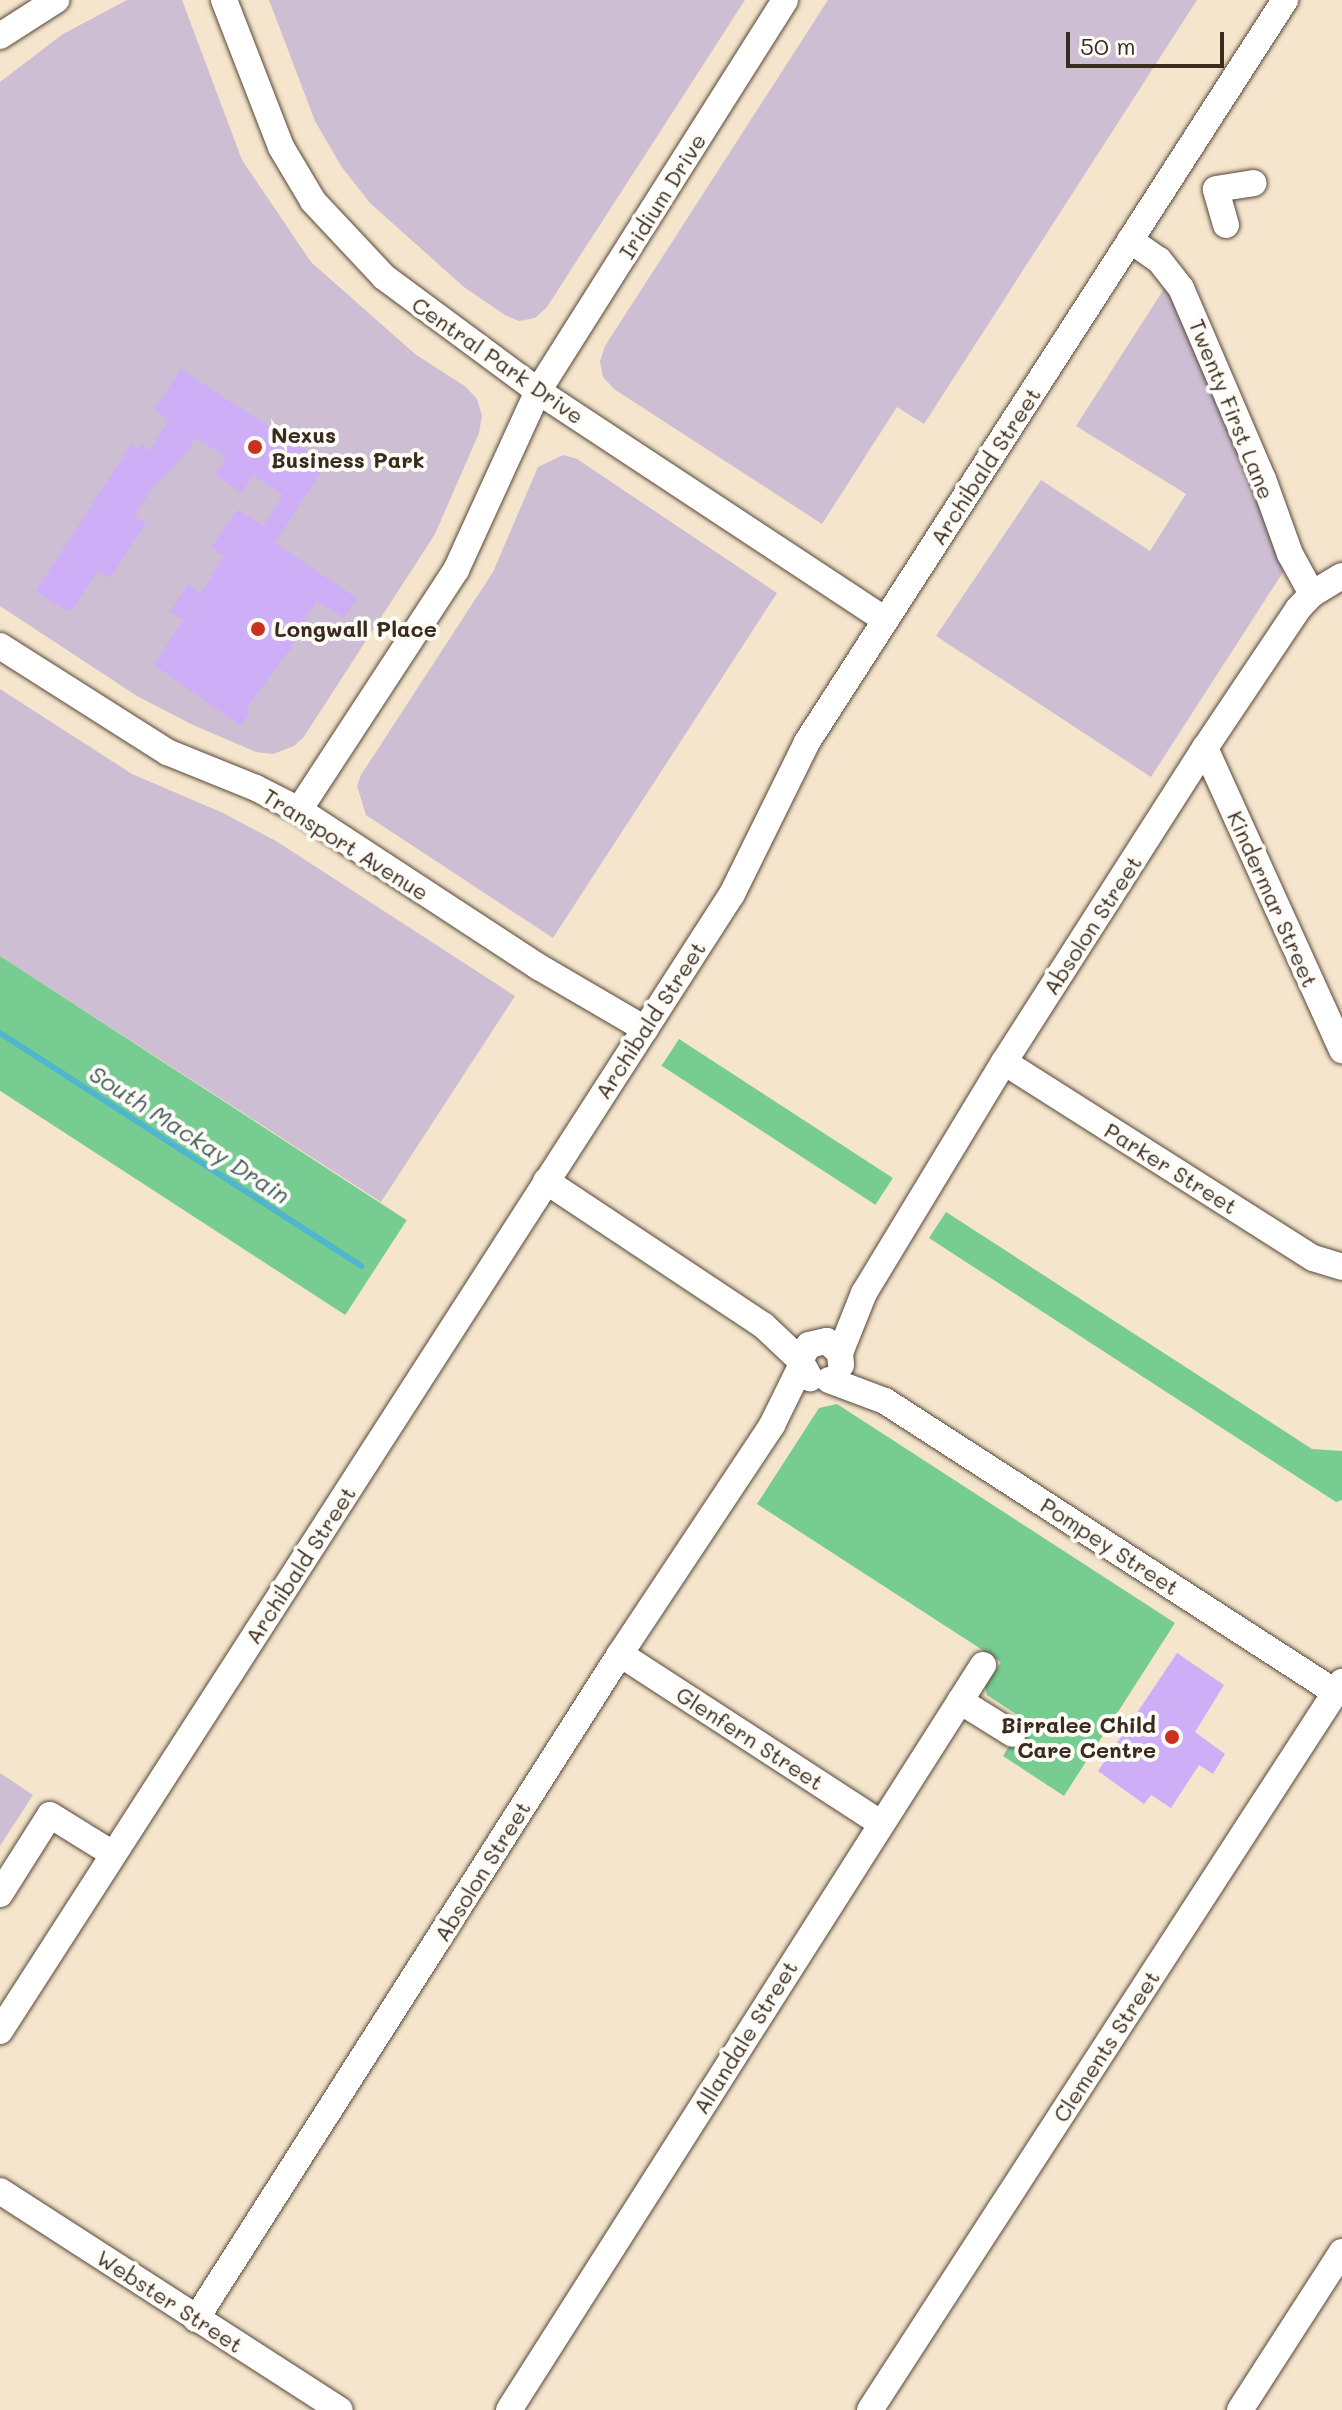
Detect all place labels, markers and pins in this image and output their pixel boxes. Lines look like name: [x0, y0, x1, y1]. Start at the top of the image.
place label: Nexus Business Park: [271, 421, 425, 472]
marker: Nexus Business Park: [246, 438, 264, 456]
place label: Longwall Place: [274, 616, 437, 642]
marker: Longwall Place: [249, 620, 267, 638]
place label: Birralee Child Care Centre: [1001, 1711, 1156, 1762]
marker: Birralee Child Care Centre: [1163, 1728, 1181, 1746]

